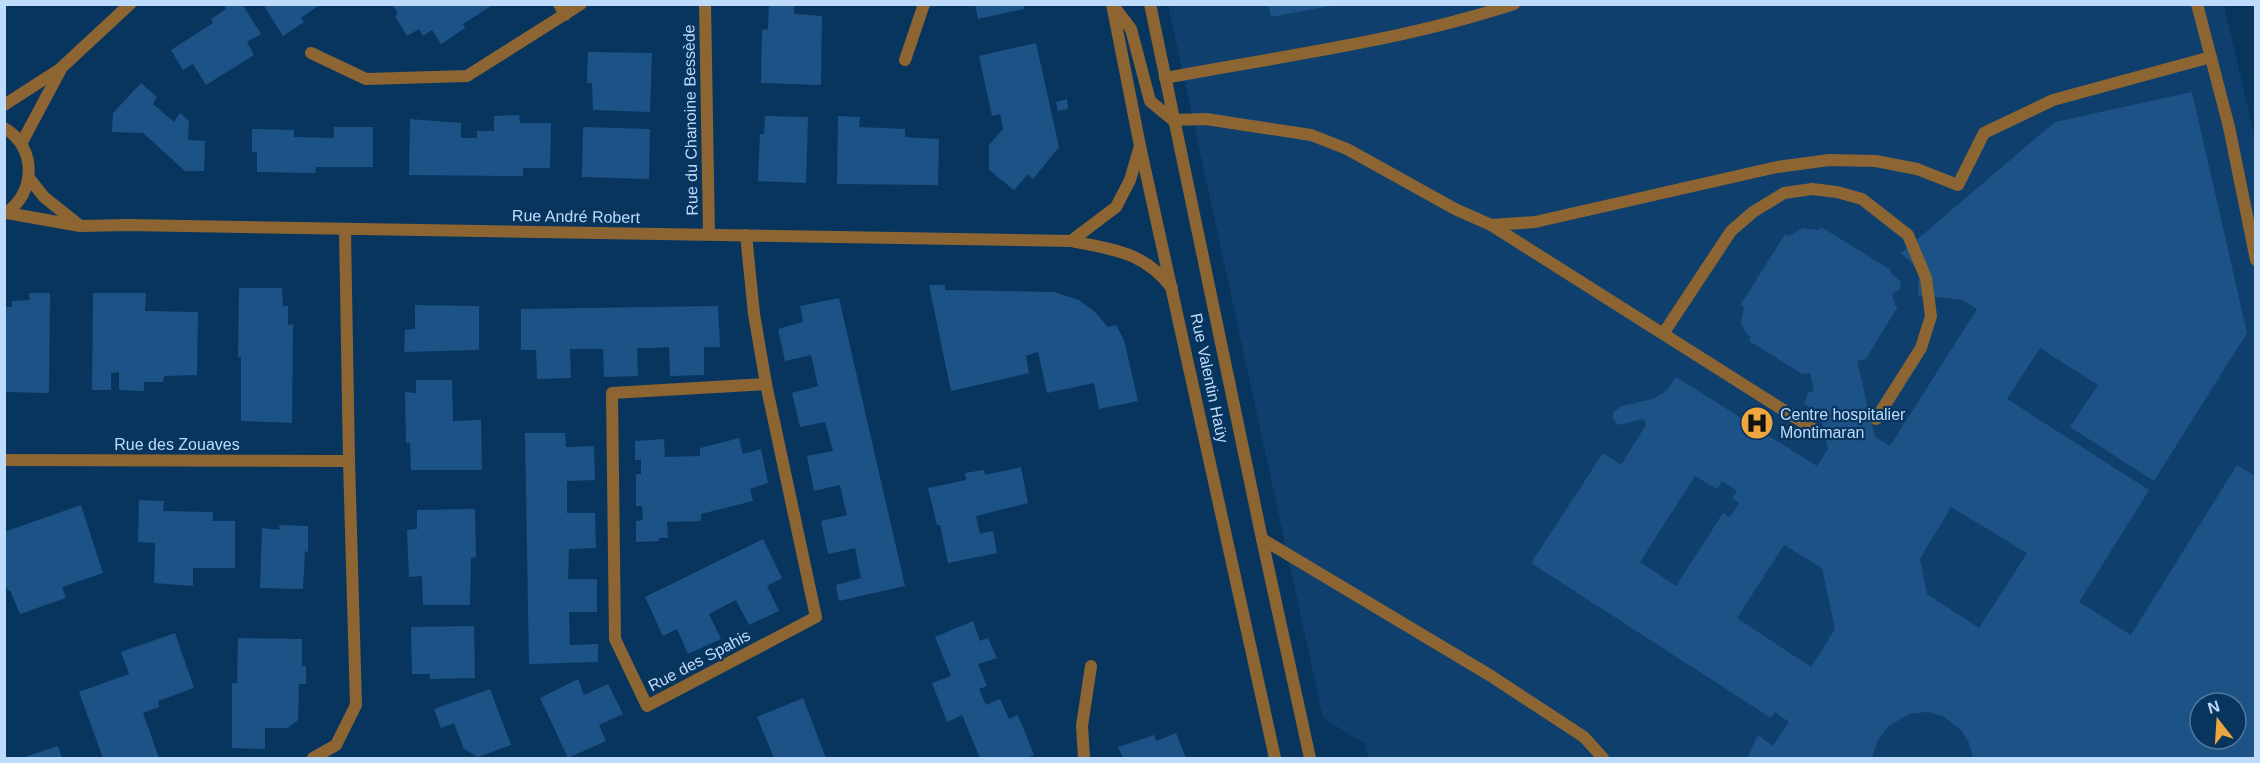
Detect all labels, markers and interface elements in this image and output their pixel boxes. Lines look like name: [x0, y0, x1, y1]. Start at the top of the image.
street label: Rue du Chanoine Bessède: [680, 24, 701, 216]
street label: Rue André Robert: [512, 207, 641, 226]
street label: Rue Valentin Haüy: [1187, 312, 1232, 445]
hospital icon: Centre hospitalier Montimaran: [1739, 405, 1775, 441]
place label: Centre hospitalier Montimaran: [1780, 406, 1906, 441]
street label: Rue des Zouaves: [114, 436, 240, 453]
street label: Rue des Spahis: [645, 626, 753, 694]
north arrow: [2188, 691, 2248, 751]
text: N: [2206, 697, 2222, 717]

